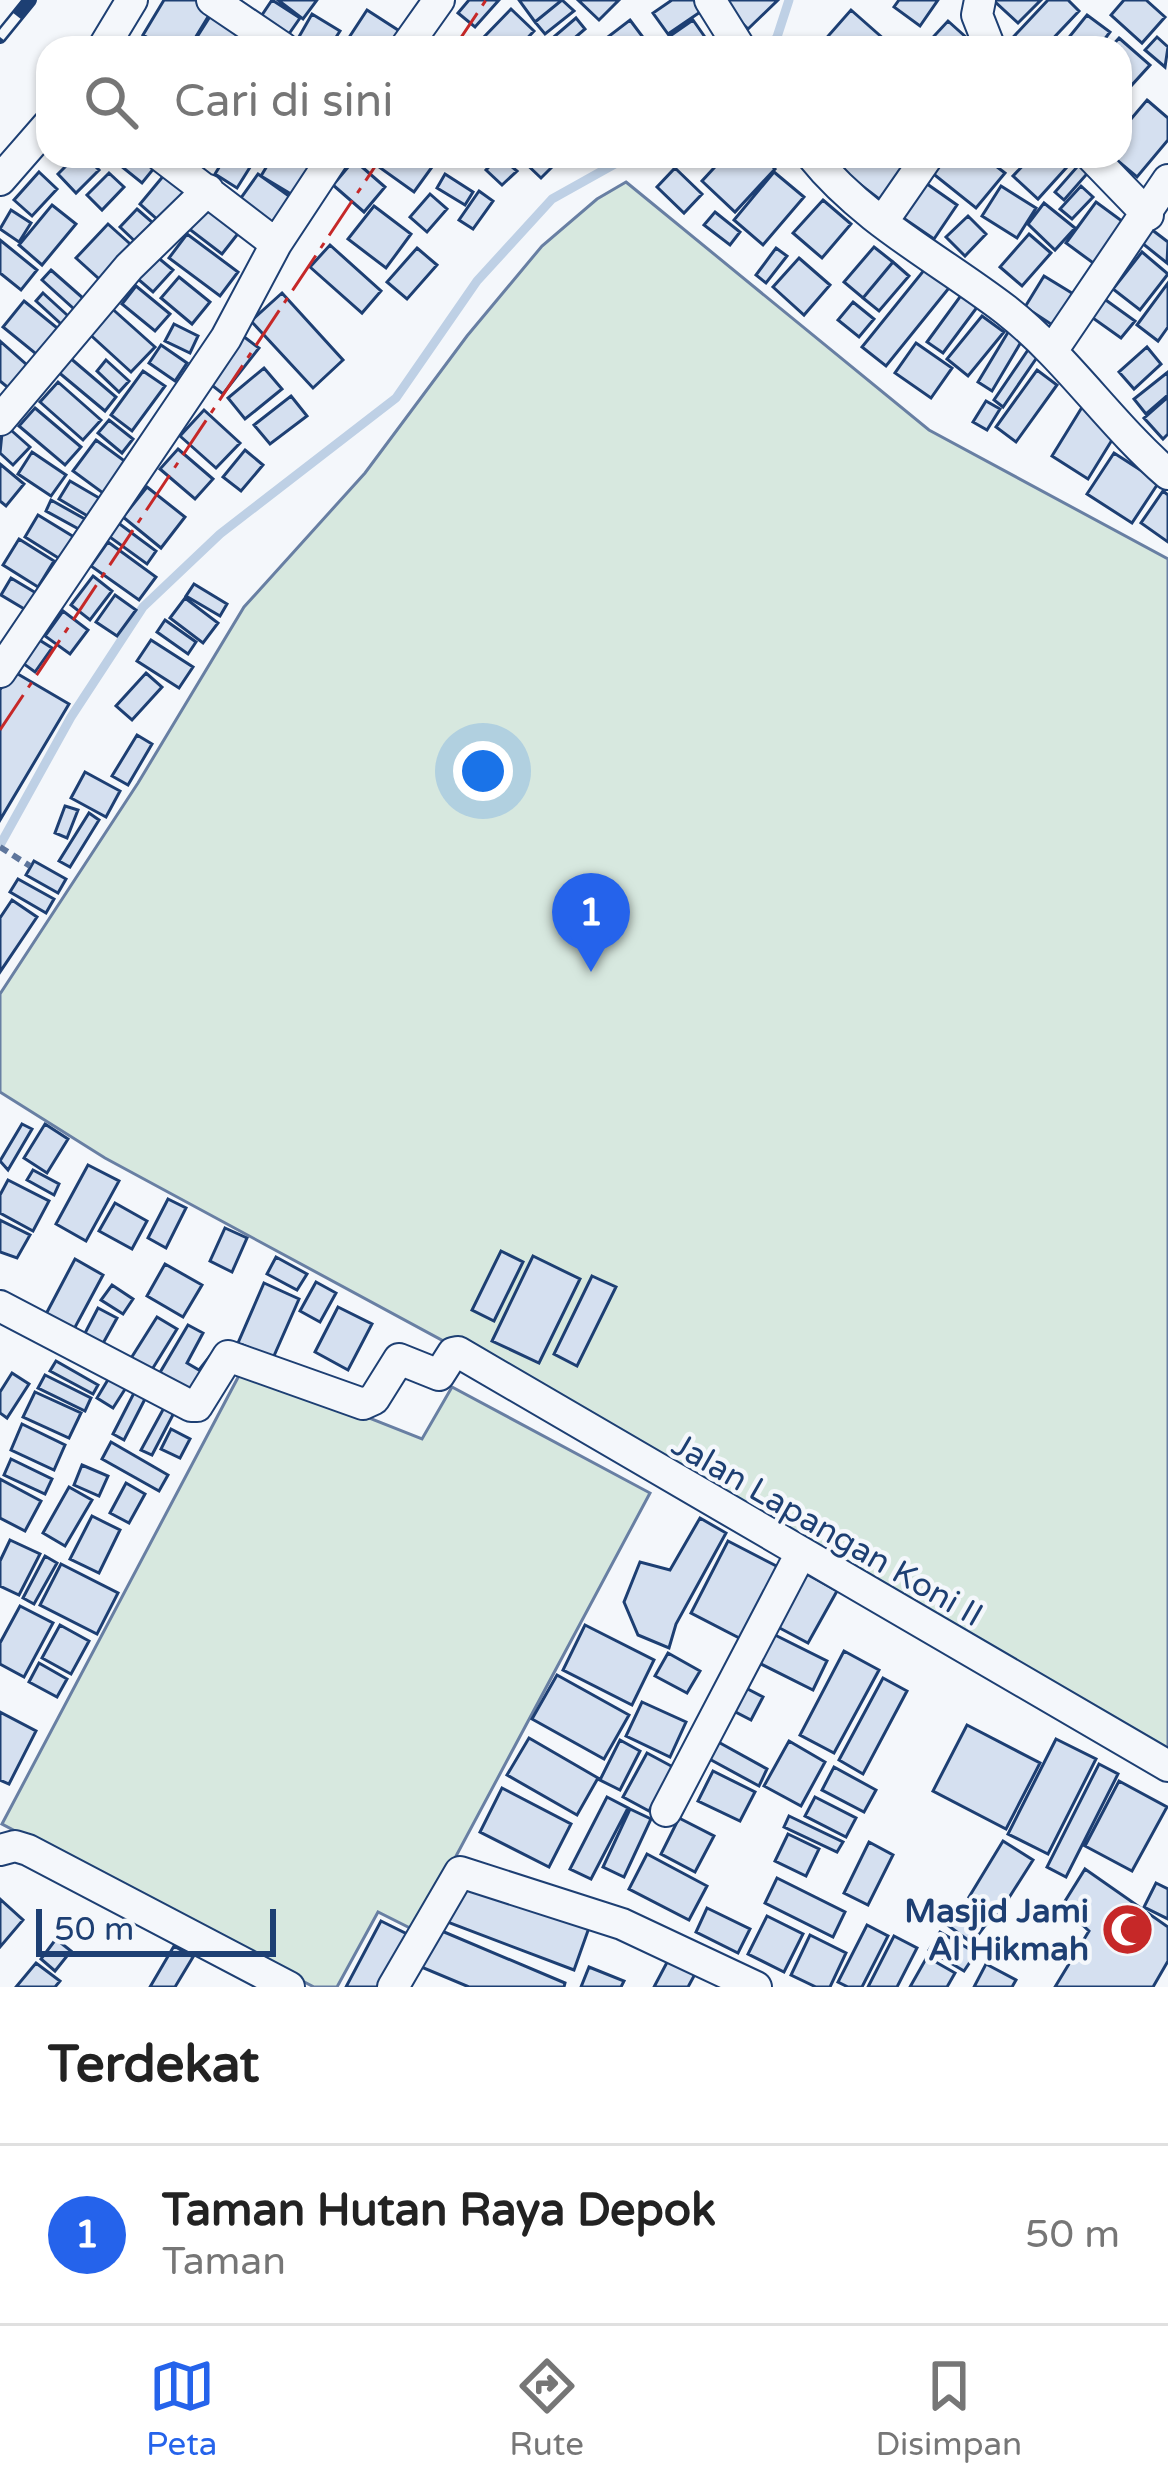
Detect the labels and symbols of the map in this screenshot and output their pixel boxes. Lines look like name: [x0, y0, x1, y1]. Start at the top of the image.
your location: [453, 741, 513, 801]
pin: 1: [552, 873, 630, 972]
street label: Jalan Lapangan Koni II: [665, 1425, 990, 1635]
place label: Masjid Jami Al Hikmah: [904, 1892, 1089, 1969]
mosque icon: Masjid Jami Al Hikmah: [1100, 1901, 1156, 1957]
scale bar: [36, 1903, 276, 1956]

